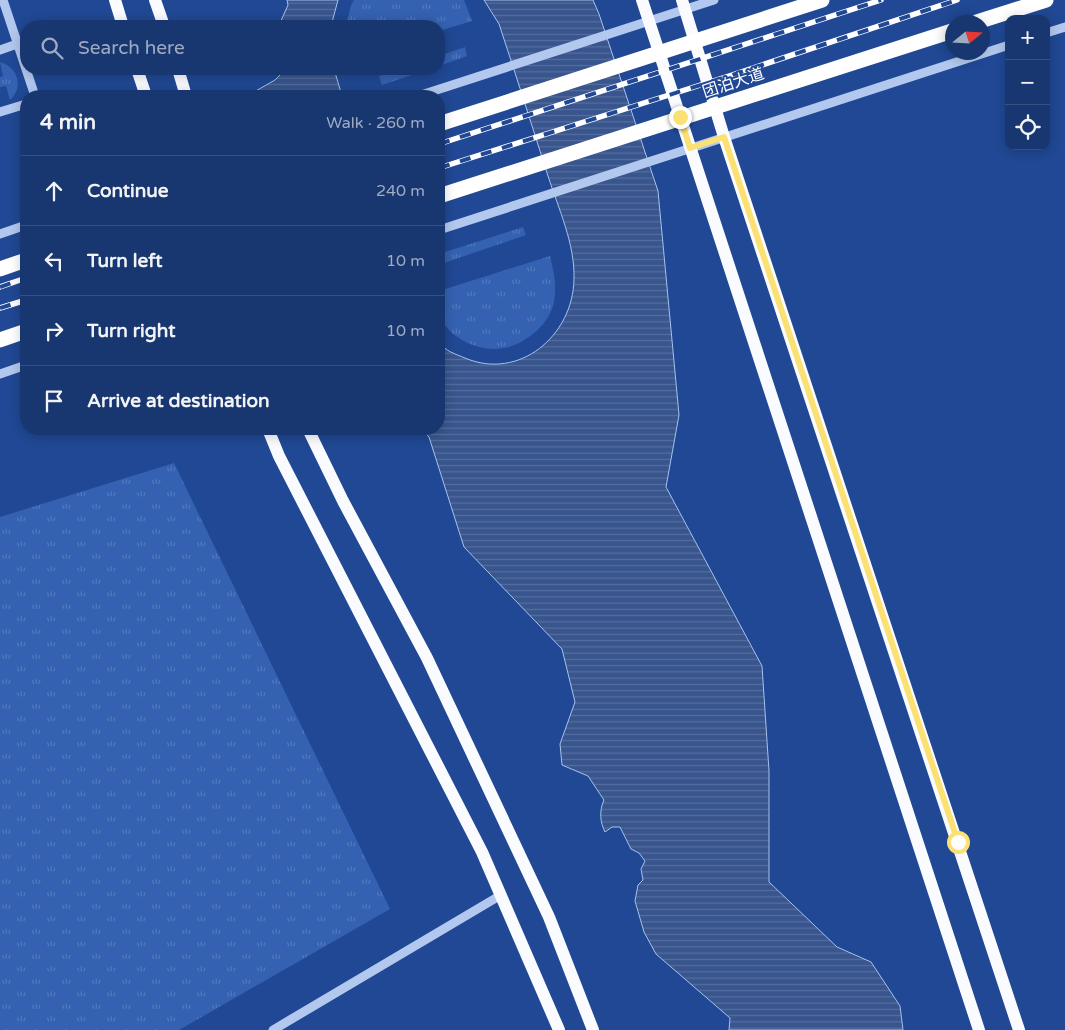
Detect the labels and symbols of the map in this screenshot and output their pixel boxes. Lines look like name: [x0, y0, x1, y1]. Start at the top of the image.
north arrow: [945, 15, 990, 60]
street label: 团泊大道: [700, 64, 767, 102]
route end: [669, 106, 692, 129]
route start: [947, 831, 970, 854]

